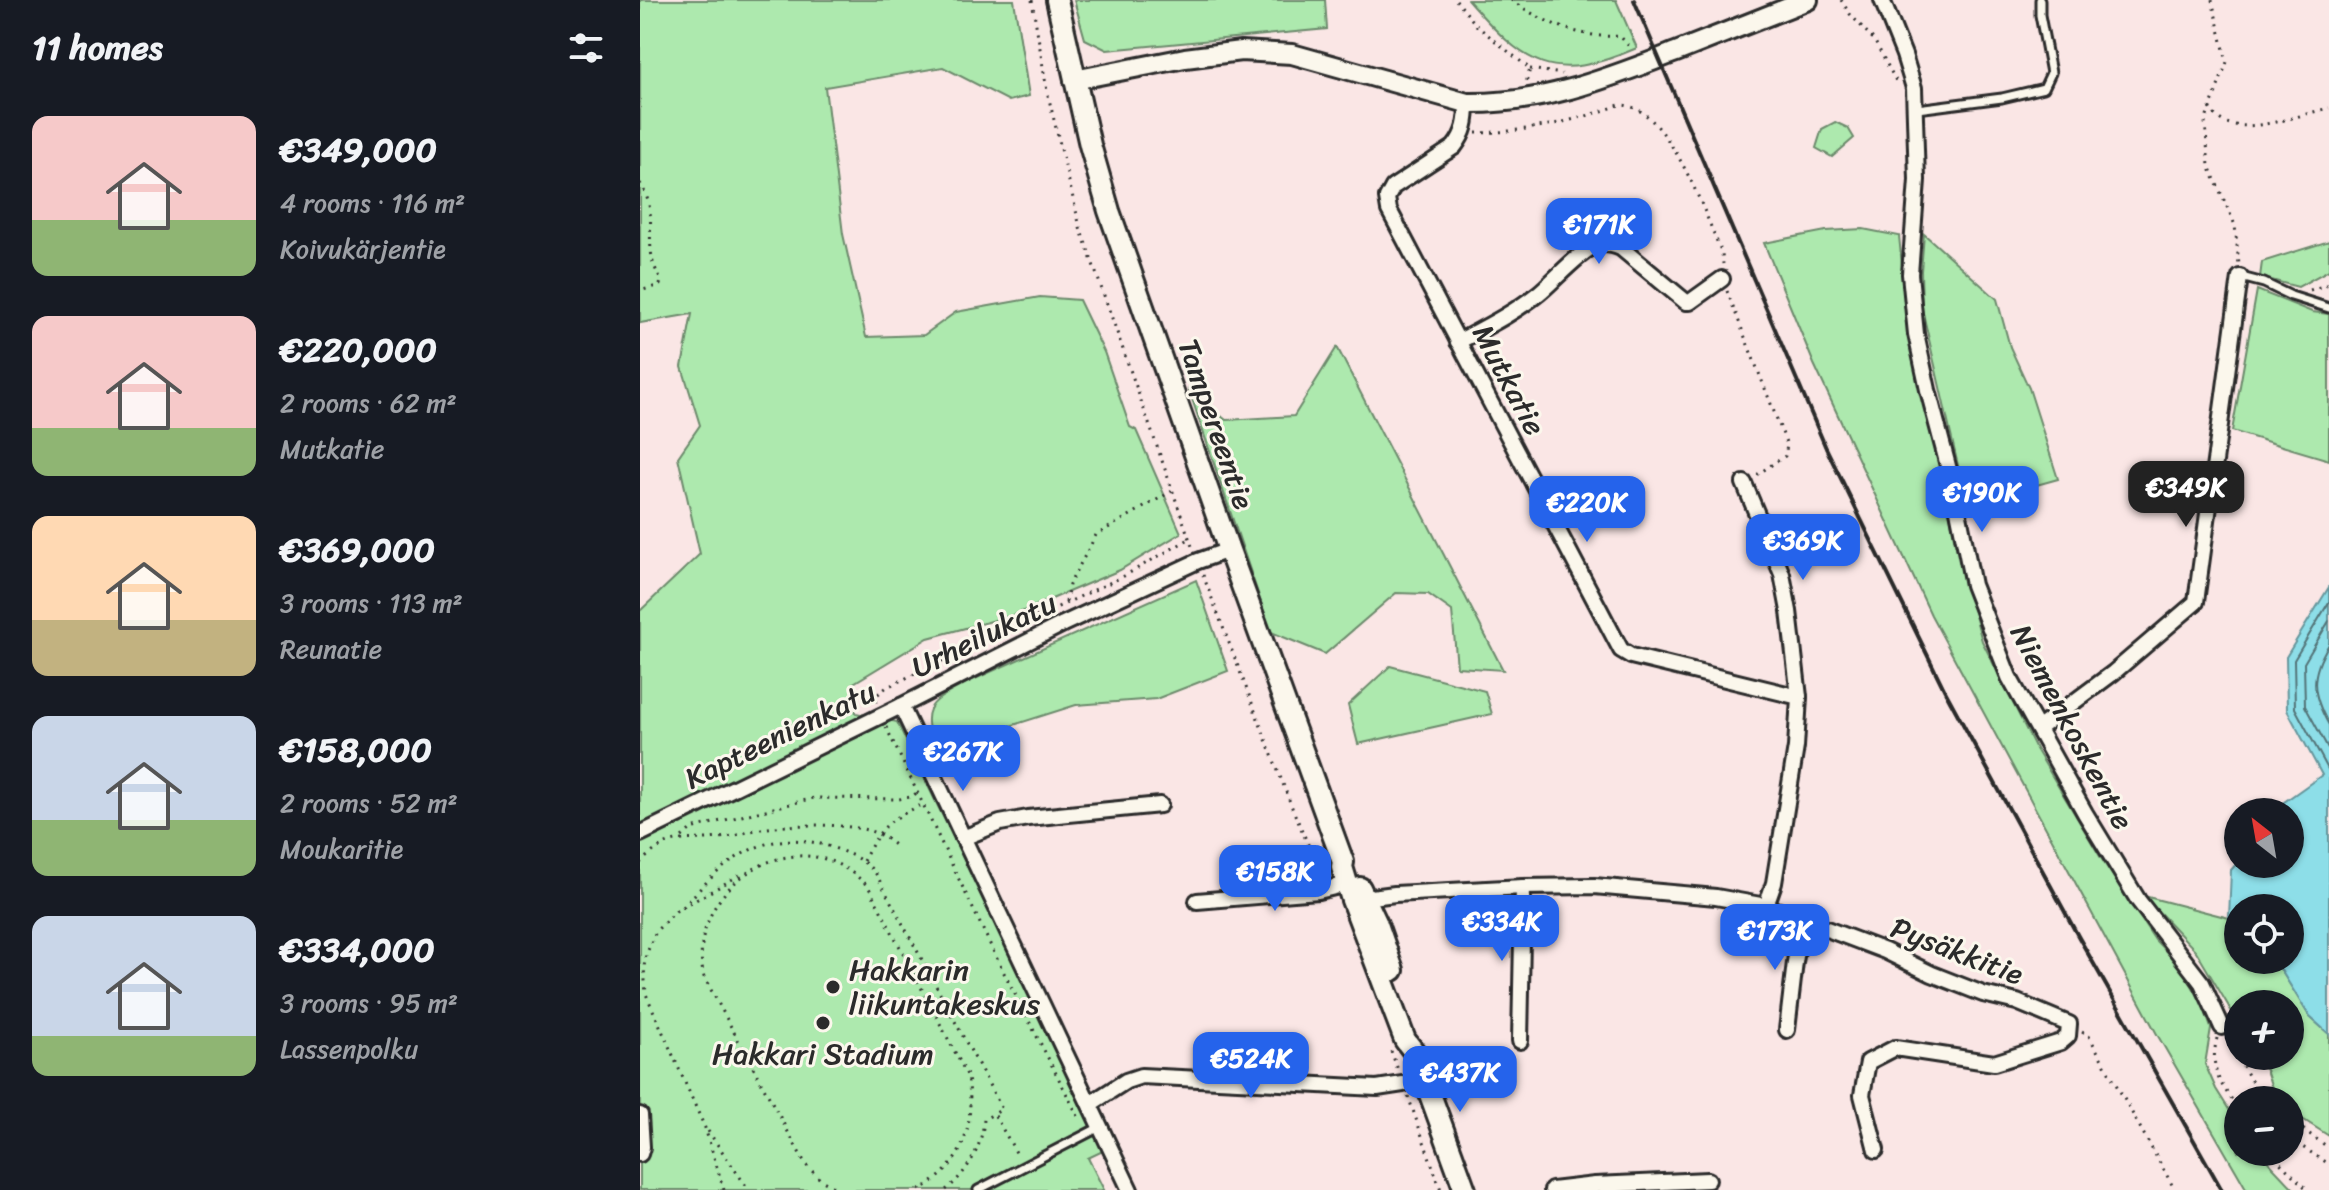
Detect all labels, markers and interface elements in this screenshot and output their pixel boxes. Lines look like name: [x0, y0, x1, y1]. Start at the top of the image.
text: 11 homes: [32, 18, 163, 78]
icon: filters: [564, 26, 608, 70]
text: €349,000: [280, 120, 437, 180]
icon: home: [96, 148, 192, 244]
text: 4 rooms · 116 m²: [280, 180, 465, 226]
pin: €171K: [1543, 198, 1655, 266]
text: €171K: [1564, 201, 1634, 247]
text: Koivukärjentie: [280, 226, 446, 272]
street label: Mutkatie: [1457, 314, 1561, 446]
text: €220,000: [280, 320, 437, 380]
street label: Tampereentie: [1162, 331, 1270, 517]
icon: home: [96, 348, 192, 444]
text: 2 rooms · 62 m²: [280, 380, 457, 426]
text: Mutkatie: [280, 426, 384, 472]
pin: €349K: [2130, 461, 2242, 529]
text: €349K: [2146, 464, 2226, 510]
pin: €190K: [1926, 466, 2038, 534]
text: €190K: [1944, 469, 2020, 515]
pin: €220K: [1531, 476, 1643, 544]
text: €220K: [1547, 479, 1627, 525]
pin: €369K: [1747, 514, 1859, 582]
text: €369K: [1764, 517, 1842, 563]
text: €369,000: [280, 520, 435, 580]
icon: home: [96, 548, 192, 644]
street label: Urheilukatu: [902, 576, 1066, 694]
text: 3 rooms · 113 m²: [280, 580, 463, 626]
street label: Niemenkoskentie: [1995, 614, 2149, 840]
text: Reunatie: [280, 626, 382, 672]
street label: Kapteenienkatu: [675, 665, 885, 805]
text: €158,000: [280, 720, 432, 780]
pin: €267K: [907, 725, 1019, 793]
text: €267K: [924, 728, 1002, 774]
icon: home: [96, 748, 192, 844]
text: 2 rooms · 52 m²: [280, 780, 458, 826]
north arrow: [2224, 798, 2304, 878]
map controls: [2224, 798, 2304, 1166]
text: Moukaritie: [280, 826, 403, 872]
pin: €158K: [1219, 845, 1331, 913]
text: €158K: [1237, 848, 1313, 894]
button: locate: [2224, 894, 2304, 974]
pin: €334K: [1446, 895, 1558, 963]
text: €334K: [1463, 898, 1541, 944]
street label: Pysäkkitie: [1883, 901, 2031, 1001]
pin: €173K: [1719, 904, 1831, 972]
text: €173K: [1738, 907, 1812, 953]
text: €334,000: [280, 920, 435, 980]
place label: Hakkarin liikuntakeskus: [849, 943, 1040, 1031]
icon: home: [96, 948, 192, 1044]
marker: Hakkarin liikuntakeskus: [824, 978, 842, 996]
text: 3 rooms · 95 m²: [280, 980, 458, 1026]
button: +: [2224, 990, 2304, 1070]
marker: Hakkari Stadium: [814, 1014, 832, 1032]
text: Lassenpolku: [280, 1026, 418, 1072]
place label: Hakkari Stadium: [712, 1027, 934, 1081]
pin: €524K: [1195, 1032, 1307, 1100]
text: €524K: [1211, 1035, 1291, 1081]
pin: €437K: [1404, 1046, 1516, 1114]
text: €437K: [1421, 1049, 1499, 1095]
button: −: [2224, 1086, 2304, 1166]

